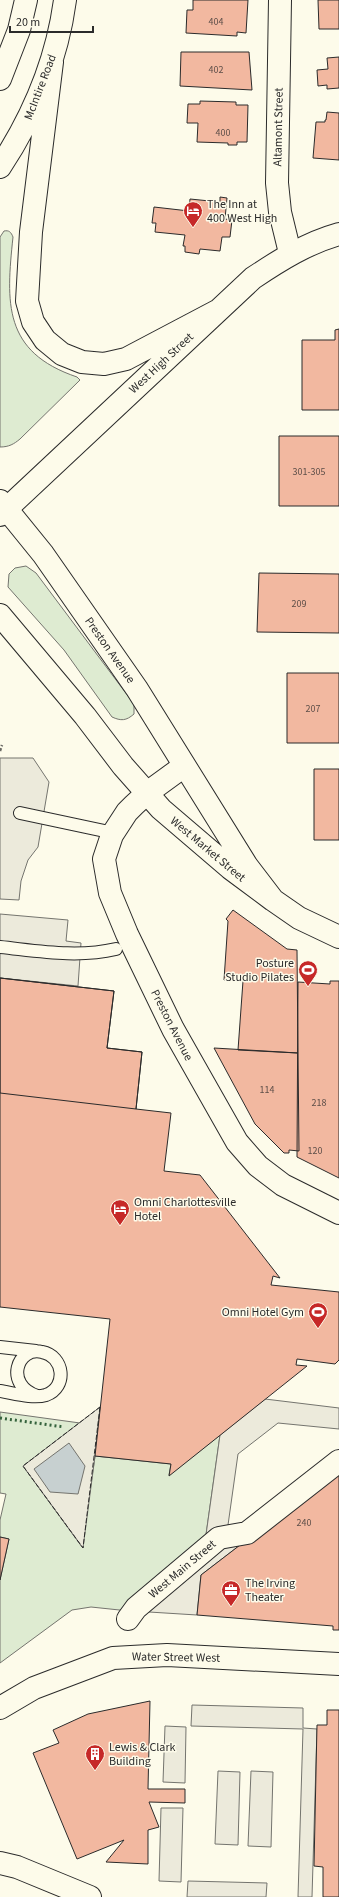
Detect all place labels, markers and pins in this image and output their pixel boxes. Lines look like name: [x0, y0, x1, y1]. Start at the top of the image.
place label: The Inn at 400 West High: [207, 196, 277, 227]
hotel icon: The Inn at 400 West High: [182, 200, 204, 228]
place label: Posture Studio Pilates: [225, 955, 294, 986]
sports icon: Posture Studio Pilates: [297, 959, 319, 987]
place label: Omni Charlottesville Hotel: [134, 1194, 236, 1225]
hotel icon: Omni Charlottesville Hotel: [109, 1198, 131, 1226]
sports icon: Omni Hotel Gym: [307, 1301, 329, 1329]
place label: Omni Hotel Gym: [222, 1304, 304, 1321]
place label: The Irving Theater: [245, 1575, 295, 1606]
office icon: The Irving Theater: [220, 1579, 242, 1607]
place label: Lewis & Clark Building: [109, 1739, 176, 1770]
building icon: Lewis & Clark Building: [84, 1743, 106, 1771]

